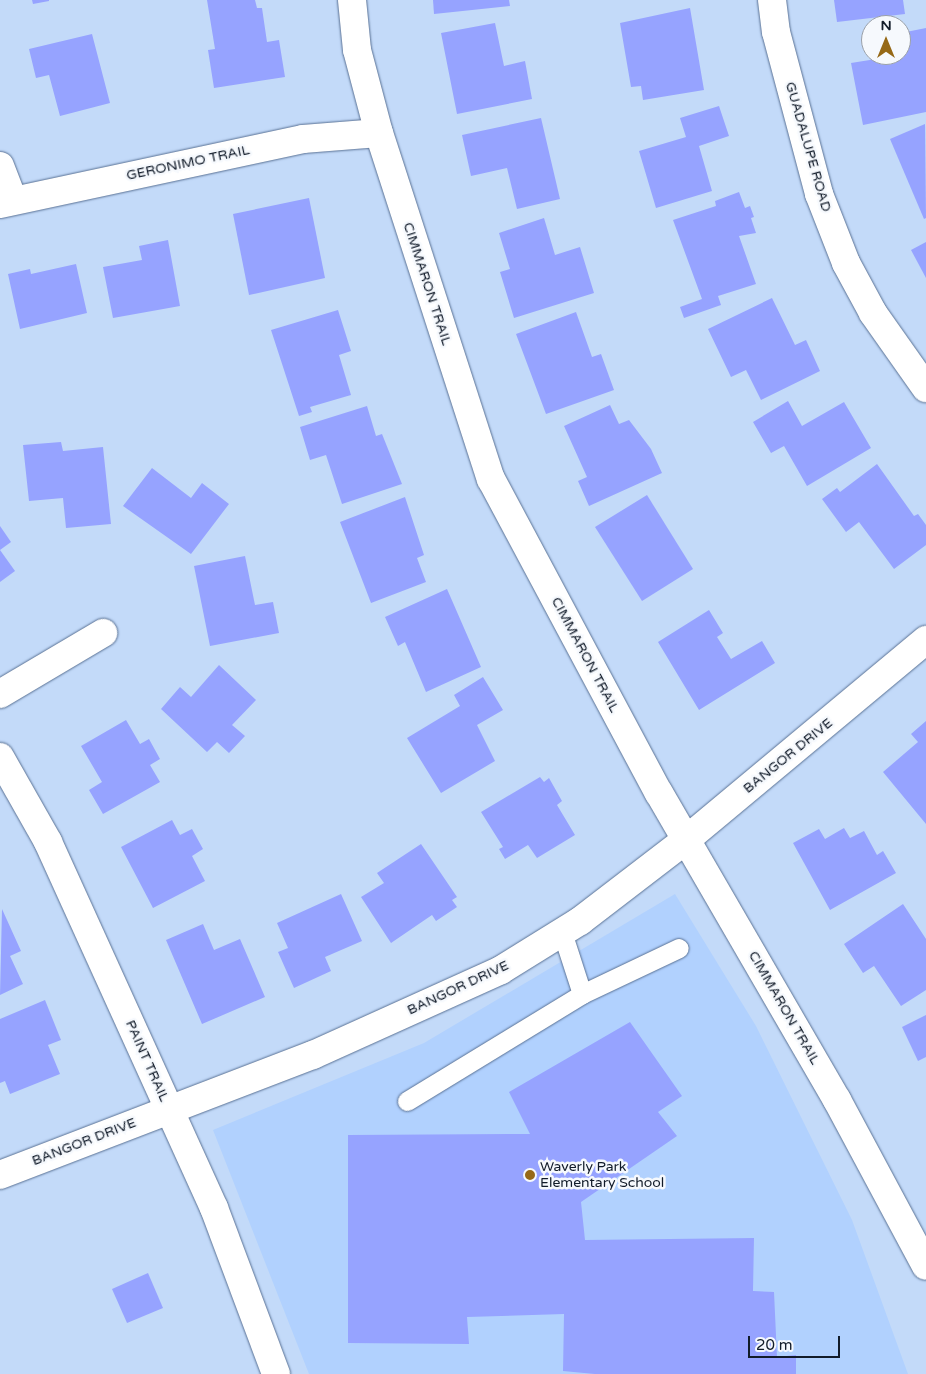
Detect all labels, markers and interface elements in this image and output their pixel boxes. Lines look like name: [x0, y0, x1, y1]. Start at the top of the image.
north arrow: [861, 15, 911, 65]
text: N: [880, 17, 892, 34]
street label: GUADALUPE ROAD: [781, 80, 835, 214]
street label: GERONIMO TRAIL: [125, 142, 251, 184]
street label: CIMMARON TRAIL: [399, 220, 455, 348]
street label: CIMMARON TRAIL: [547, 594, 623, 716]
street label: BANGOR DRIVE: [740, 715, 836, 797]
street label: CIMMARON TRAIL: [745, 948, 823, 1068]
street label: BANGOR DRIVE: [405, 957, 511, 1019]
street label: PAINT TRAIL: [122, 1018, 172, 1104]
street label: BANGOR DRIVE: [30, 1114, 138, 1170]
place label: Waverly Park Elementary School: [540, 1159, 664, 1192]
marker: Waverly Park Elementary School: [524, 1169, 536, 1181]
scale bar: [751, 1326, 844, 1358]
text: 20 m: [756, 1336, 793, 1354]

